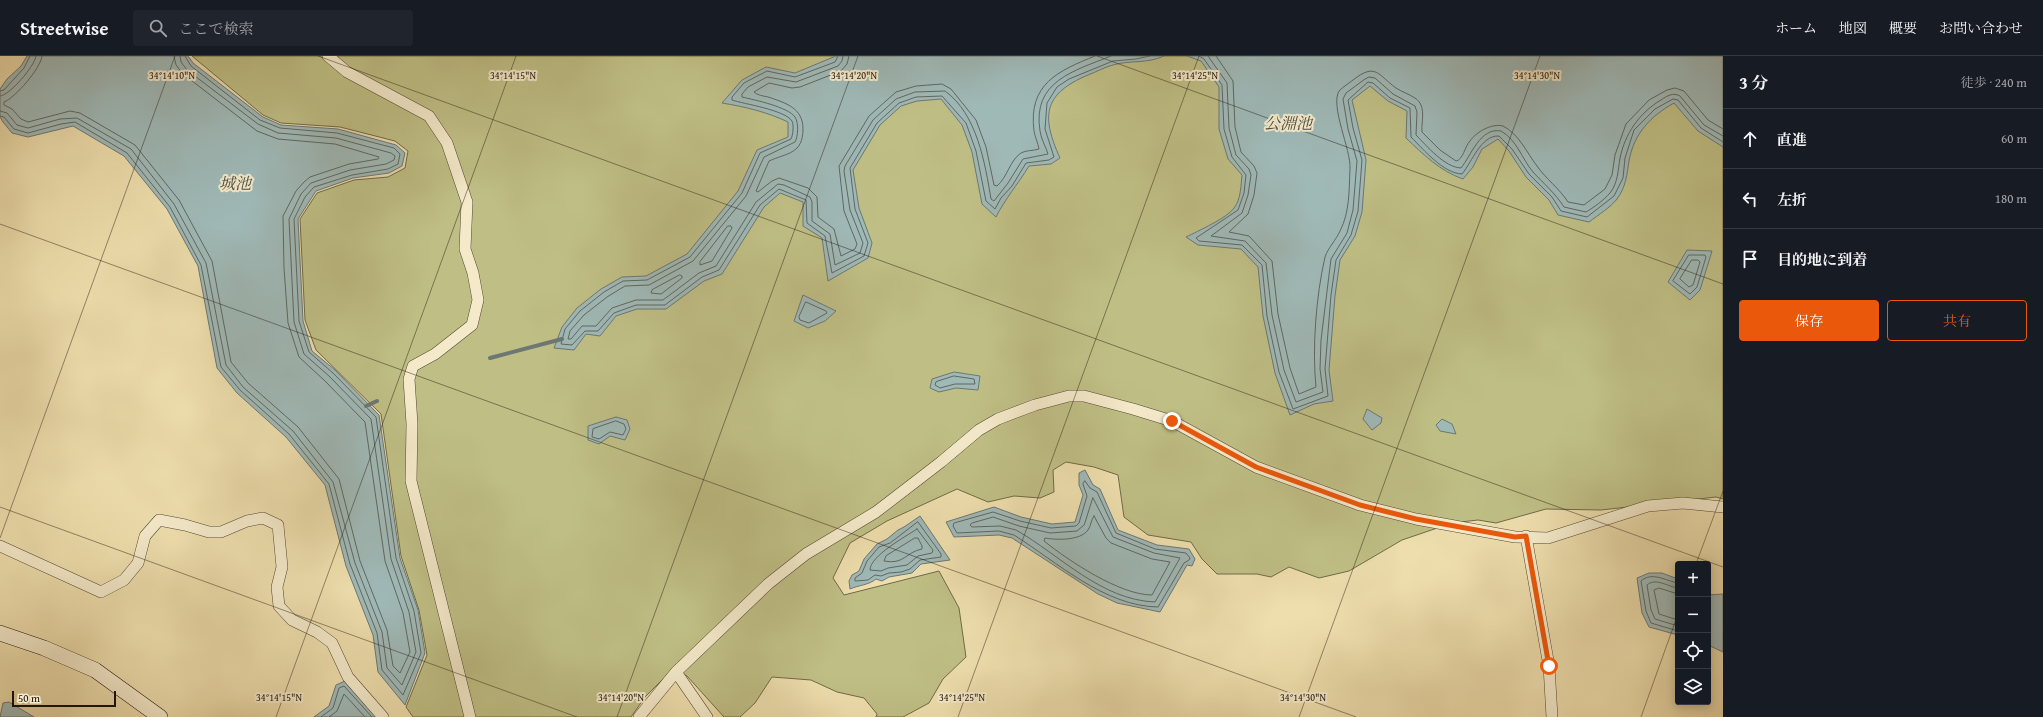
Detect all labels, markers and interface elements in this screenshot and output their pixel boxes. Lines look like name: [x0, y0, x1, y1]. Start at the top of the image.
search box: [133, 10, 413, 46]
text: Streetwise: [20, 14, 109, 42]
icon: search: [147, 17, 169, 39]
text: ここで検索: [179, 18, 254, 39]
text: ホーム: [1775, 18, 1817, 38]
text: 地図: [1839, 18, 1867, 38]
text: 概要: [1889, 18, 1917, 38]
text: お問い合わせ: [1939, 18, 2023, 38]
text: 34°14'10"N: [149, 68, 195, 83]
text: 34°14'15"N: [490, 68, 536, 83]
text: 34°14'20"N: [831, 68, 877, 83]
text: 34°14'25"N: [1172, 68, 1218, 83]
text: 34°14'30"N: [1514, 68, 1560, 83]
text: 3 分: [1739, 70, 1769, 95]
text: 徒歩 · 240 m: [1961, 73, 2027, 92]
water label: 公淵池: [1264, 111, 1314, 135]
icon: ahead: [1739, 128, 1761, 150]
text: 直進: [1777, 129, 1807, 150]
text: 60 m: [2001, 129, 2027, 148]
water label: 城池: [219, 171, 253, 195]
icon: left: [1739, 188, 1761, 210]
text: 左折: [1777, 189, 1807, 210]
text: 180 m: [1995, 189, 2027, 208]
icon: arrive: [1739, 248, 1761, 270]
text: 目的地に到着: [1777, 249, 1867, 270]
button: 保存: [1739, 300, 1879, 341]
button: 共有: [1887, 300, 2027, 341]
route end: [1163, 412, 1181, 430]
map controls: [1675, 561, 1711, 705]
button: +: [1675, 561, 1711, 597]
button: −: [1675, 597, 1711, 633]
button: locate: [1675, 633, 1711, 669]
route start: [1540, 657, 1558, 675]
button: layers: [1675, 669, 1711, 705]
scale bar: [12, 689, 116, 708]
text: 50 m: [18, 690, 40, 706]
text: 34°14'15"N: [256, 690, 302, 705]
text: 34°14'20"N: [598, 690, 644, 705]
text: 34°14'25"N: [939, 690, 985, 705]
text: 34°14'30"N: [1280, 690, 1326, 705]

